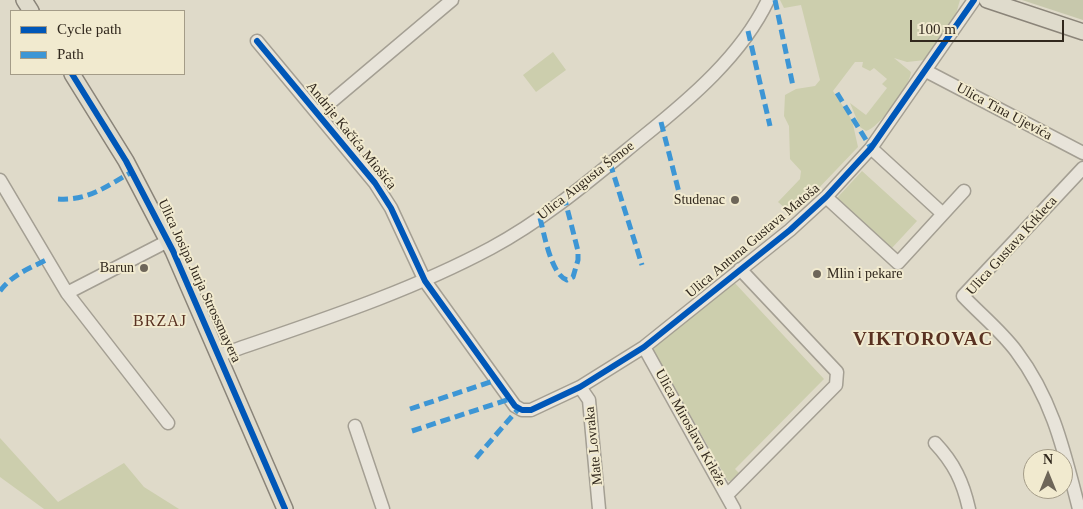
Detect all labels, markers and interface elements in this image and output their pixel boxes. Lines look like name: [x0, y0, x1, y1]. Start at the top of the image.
legend: [10, 10, 185, 75]
scale bar: [913, 10, 1067, 42]
text: Cycle path: [57, 21, 122, 37]
text: 100 m: [918, 21, 956, 37]
text: Path: [57, 46, 84, 62]
street label: Andrije Kačića Miošića: [302, 79, 400, 193]
street label: Ulica Tina Ujevića: [953, 80, 1055, 144]
street label: Ulica Augusta Šenoe: [534, 138, 638, 224]
street label: Ulica Antuna Gustava Matoša: [683, 180, 823, 302]
place label: Studenac: [674, 192, 725, 208]
street label: Ulica Gustava Krkleca: [963, 193, 1061, 299]
marker: Studenac: [729, 194, 741, 206]
street label: Ulica Josipa Jurja Strossmayera: [154, 197, 244, 365]
place label: Barun: [100, 260, 134, 276]
marker: Barun: [138, 262, 150, 274]
place label: Mlin i pekare: [827, 266, 902, 282]
marker: Mlin i pekare: [811, 268, 823, 280]
district label: BRZAJ: [132, 312, 188, 332]
district label: VIKTOROVAC: [852, 329, 994, 351]
street label: Ulica Miroslava Krleže: [651, 366, 729, 490]
street label: Mate Lovraka: [582, 406, 606, 486]
north arrow: [1023, 449, 1073, 499]
text: N: [1043, 452, 1053, 467]

